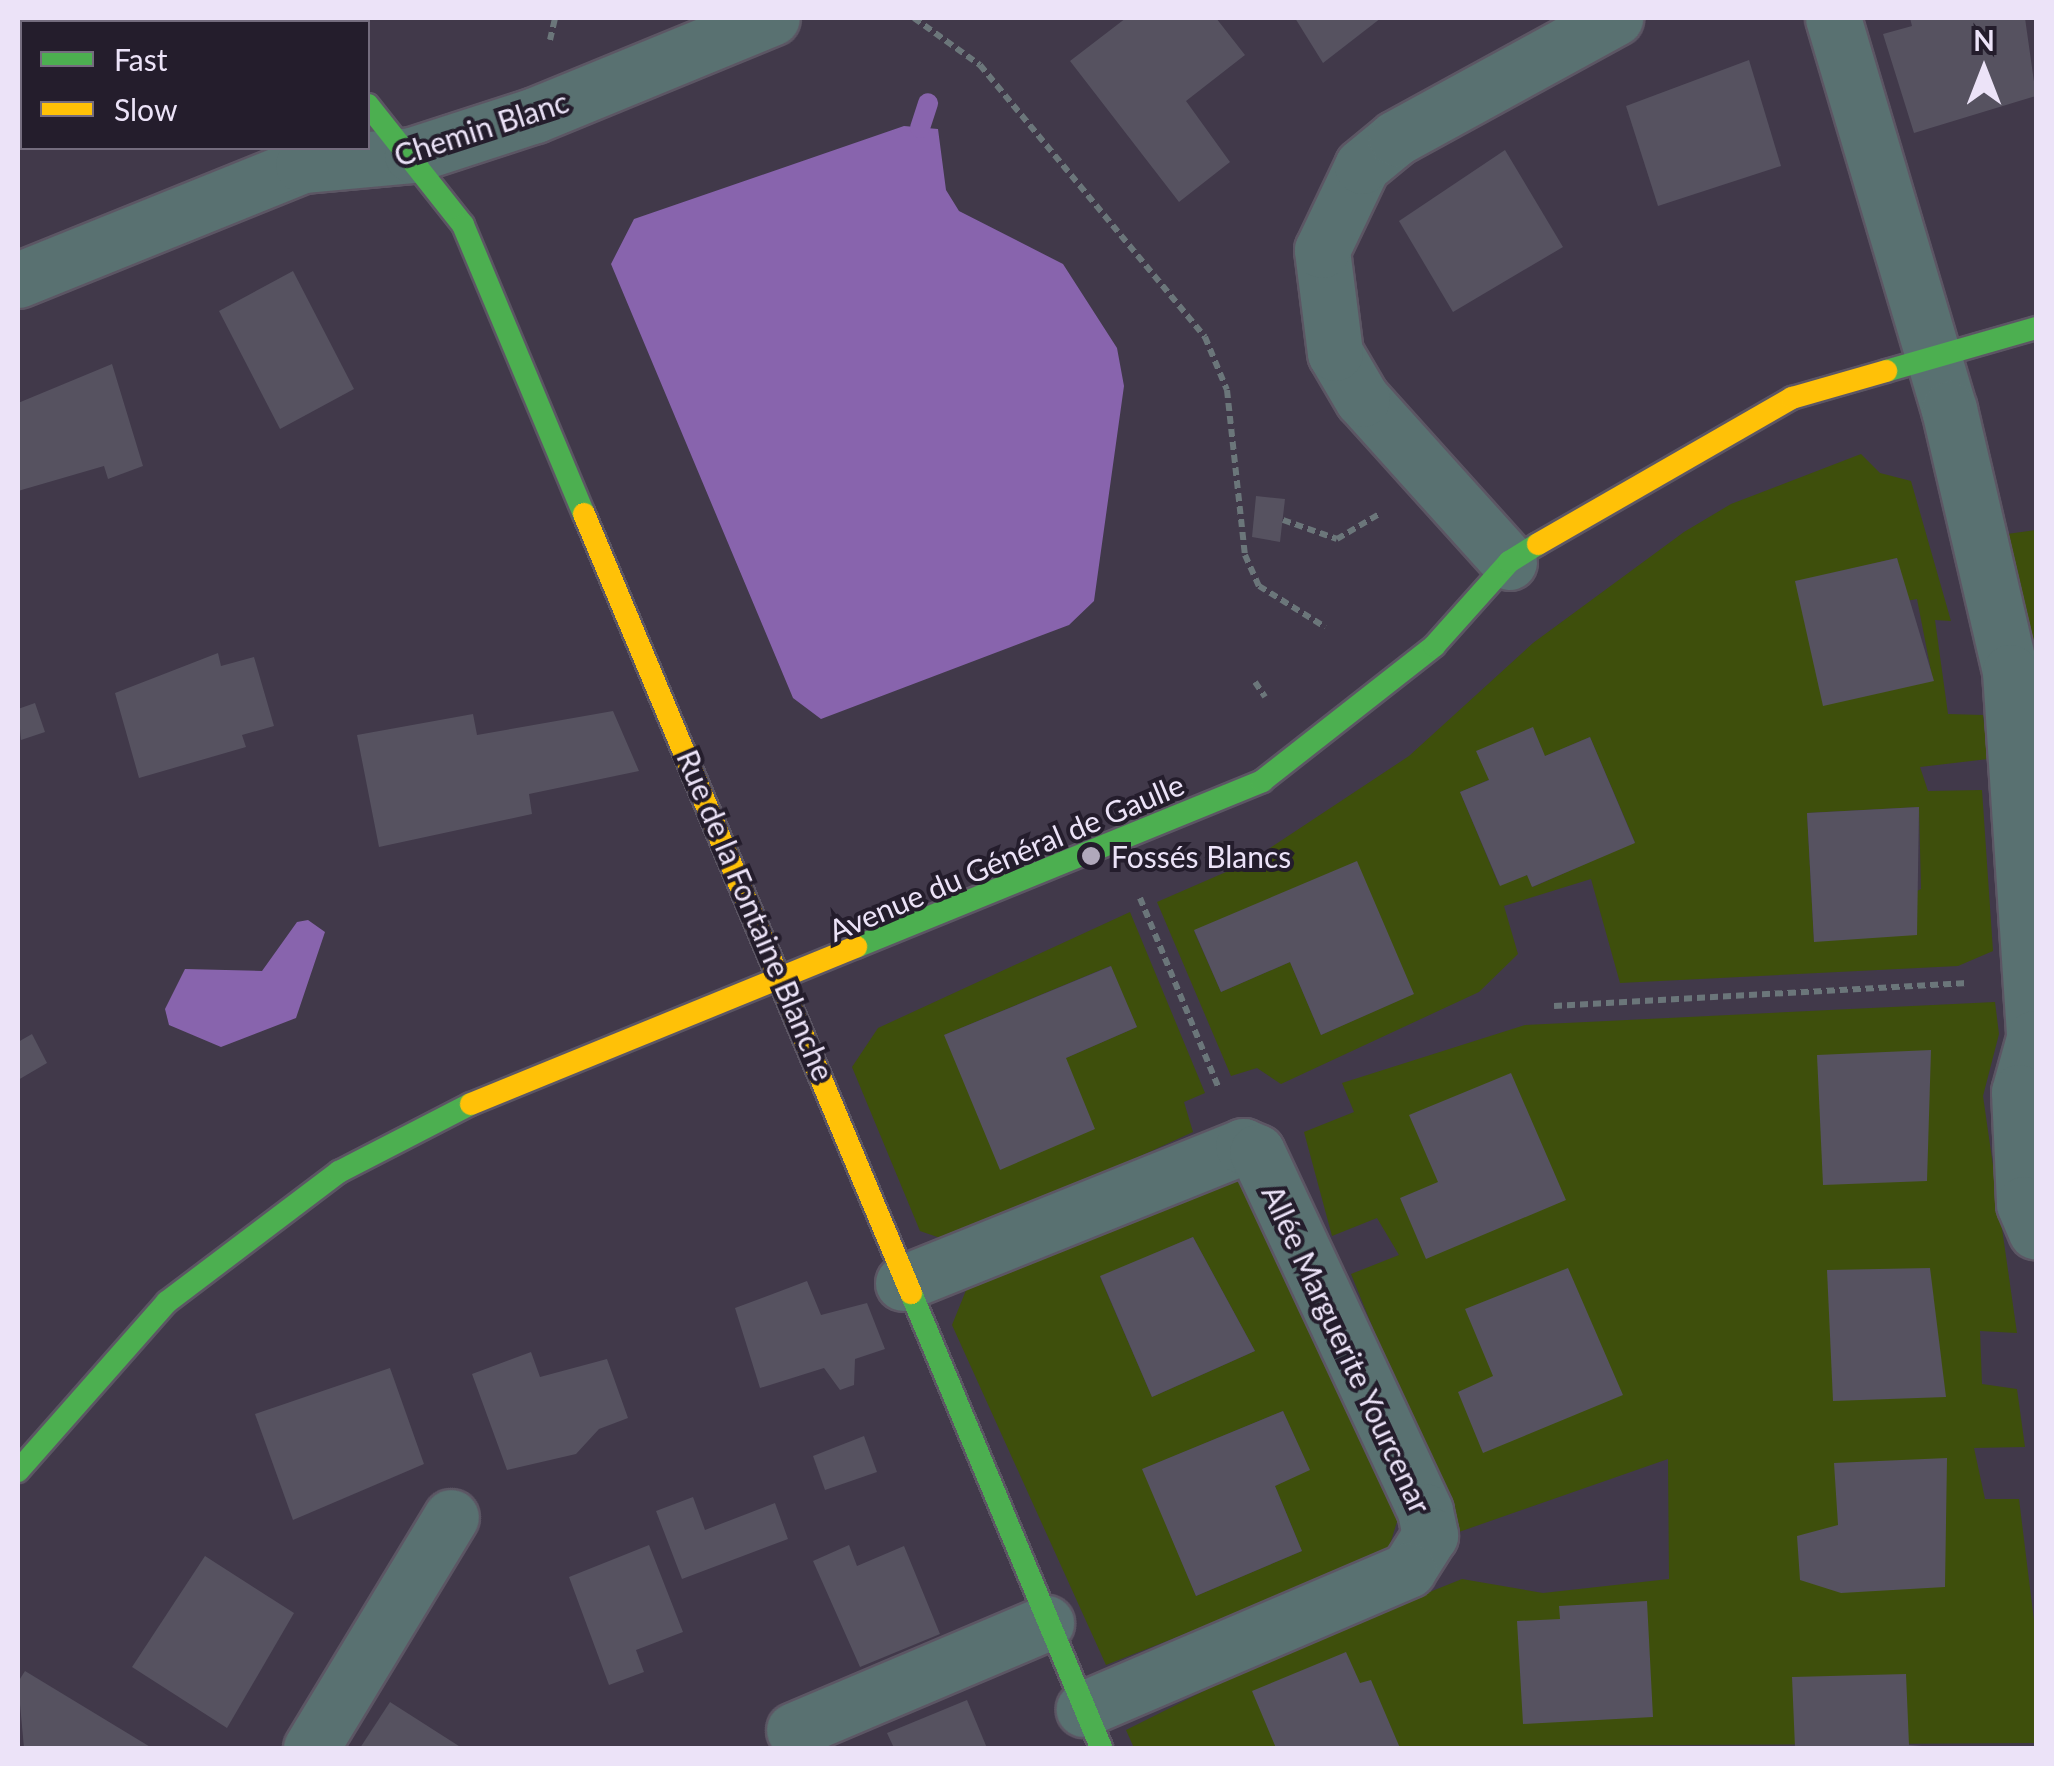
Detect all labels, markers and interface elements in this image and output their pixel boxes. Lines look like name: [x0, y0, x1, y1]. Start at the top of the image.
legend: [20, 20, 370, 150]
north arrow: [1934, 20, 2034, 120]
text: N: [1973, 23, 1995, 57]
text: Fast: [114, 41, 168, 77]
street label: Chemin Blanc: [389, 83, 573, 173]
text: Slow: [114, 91, 177, 127]
street label: Rue de la Fontaine Blanche: [670, 744, 842, 1086]
street label: Avenue du Général de Gaulle: [823, 766, 1189, 948]
place label: Fossés Blancs: [1111, 838, 1291, 874]
marker: Fossés Blancs: [1080, 845, 1102, 867]
street label: Allée Marguerite Yourcenar: [1255, 1179, 1439, 1519]

